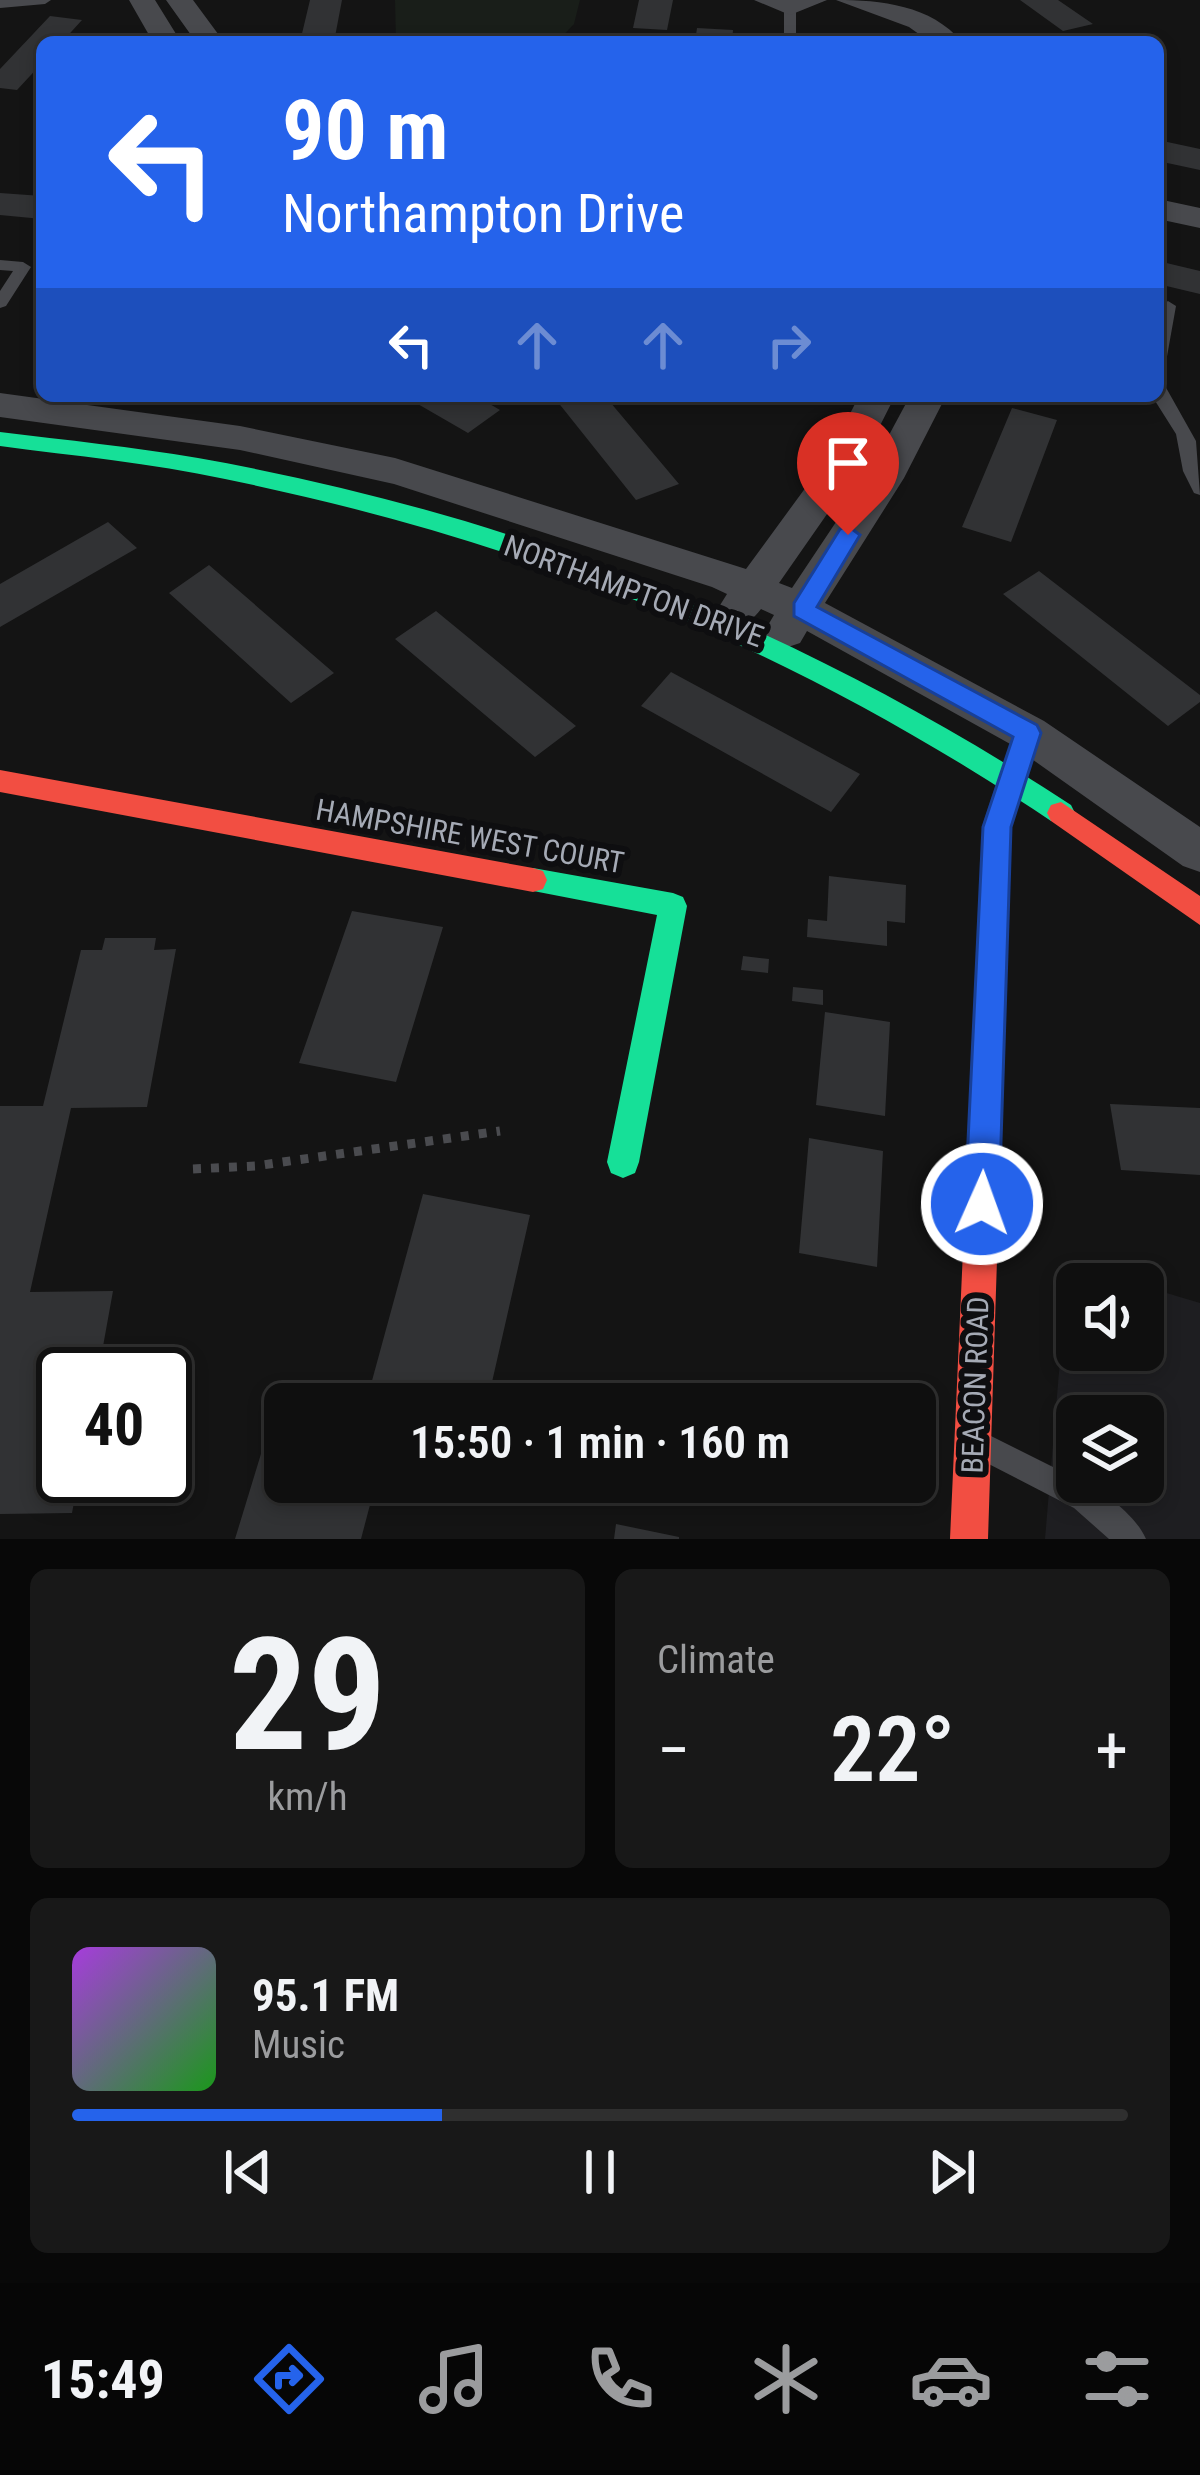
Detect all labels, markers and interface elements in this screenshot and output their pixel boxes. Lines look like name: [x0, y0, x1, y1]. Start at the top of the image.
text: 90 m: [282, 81, 449, 180]
icon: left: [84, 84, 240, 240]
text: Northampton Drive: [282, 182, 684, 245]
icon: left: [378, 312, 444, 378]
icon: ahead: [504, 312, 570, 378]
icon: ahead: [630, 312, 696, 378]
icon: right: [756, 312, 822, 378]
pin: [797, 412, 899, 535]
icon: arrive: [815, 430, 881, 496]
street label: NORTHAMPTON DRIVE: [500, 528, 768, 654]
street label: HAMPSHIRE WEST COURT: [313, 792, 627, 880]
position arrow: [919, 1141, 1045, 1267]
map controls: [1056, 1263, 1164, 1503]
button: sound: [1056, 1263, 1164, 1371]
street label: BEACON ROAD: [954, 1296, 996, 1474]
speed limit sign: 40: [36, 1347, 192, 1503]
button: layers: [1056, 1395, 1164, 1503]
text: 15:50 · 1 min · 160 m: [410, 1416, 790, 1469]
text: 29: [229, 1604, 386, 1787]
text: Climate: [657, 1637, 775, 1683]
text: 22°: [830, 1698, 955, 1803]
text: −: [657, 1712, 690, 1789]
text: +: [1095, 1712, 1128, 1789]
text: km/h: [267, 1774, 348, 1820]
text: 95.1 FM: [252, 1969, 399, 2022]
text: Music: [252, 2022, 345, 2068]
icon: previous: [215, 2139, 281, 2205]
icon: pause: [567, 2139, 633, 2205]
icon: next: [919, 2139, 985, 2205]
icon: directions: [247, 2337, 331, 2421]
icon: music: [412, 2337, 496, 2421]
icon: phone: [578, 2337, 662, 2421]
icon: climate: [744, 2337, 828, 2421]
icon: car: [909, 2337, 993, 2421]
icon: filters: [1075, 2337, 1159, 2421]
text: 15:49: [41, 2348, 165, 2411]

